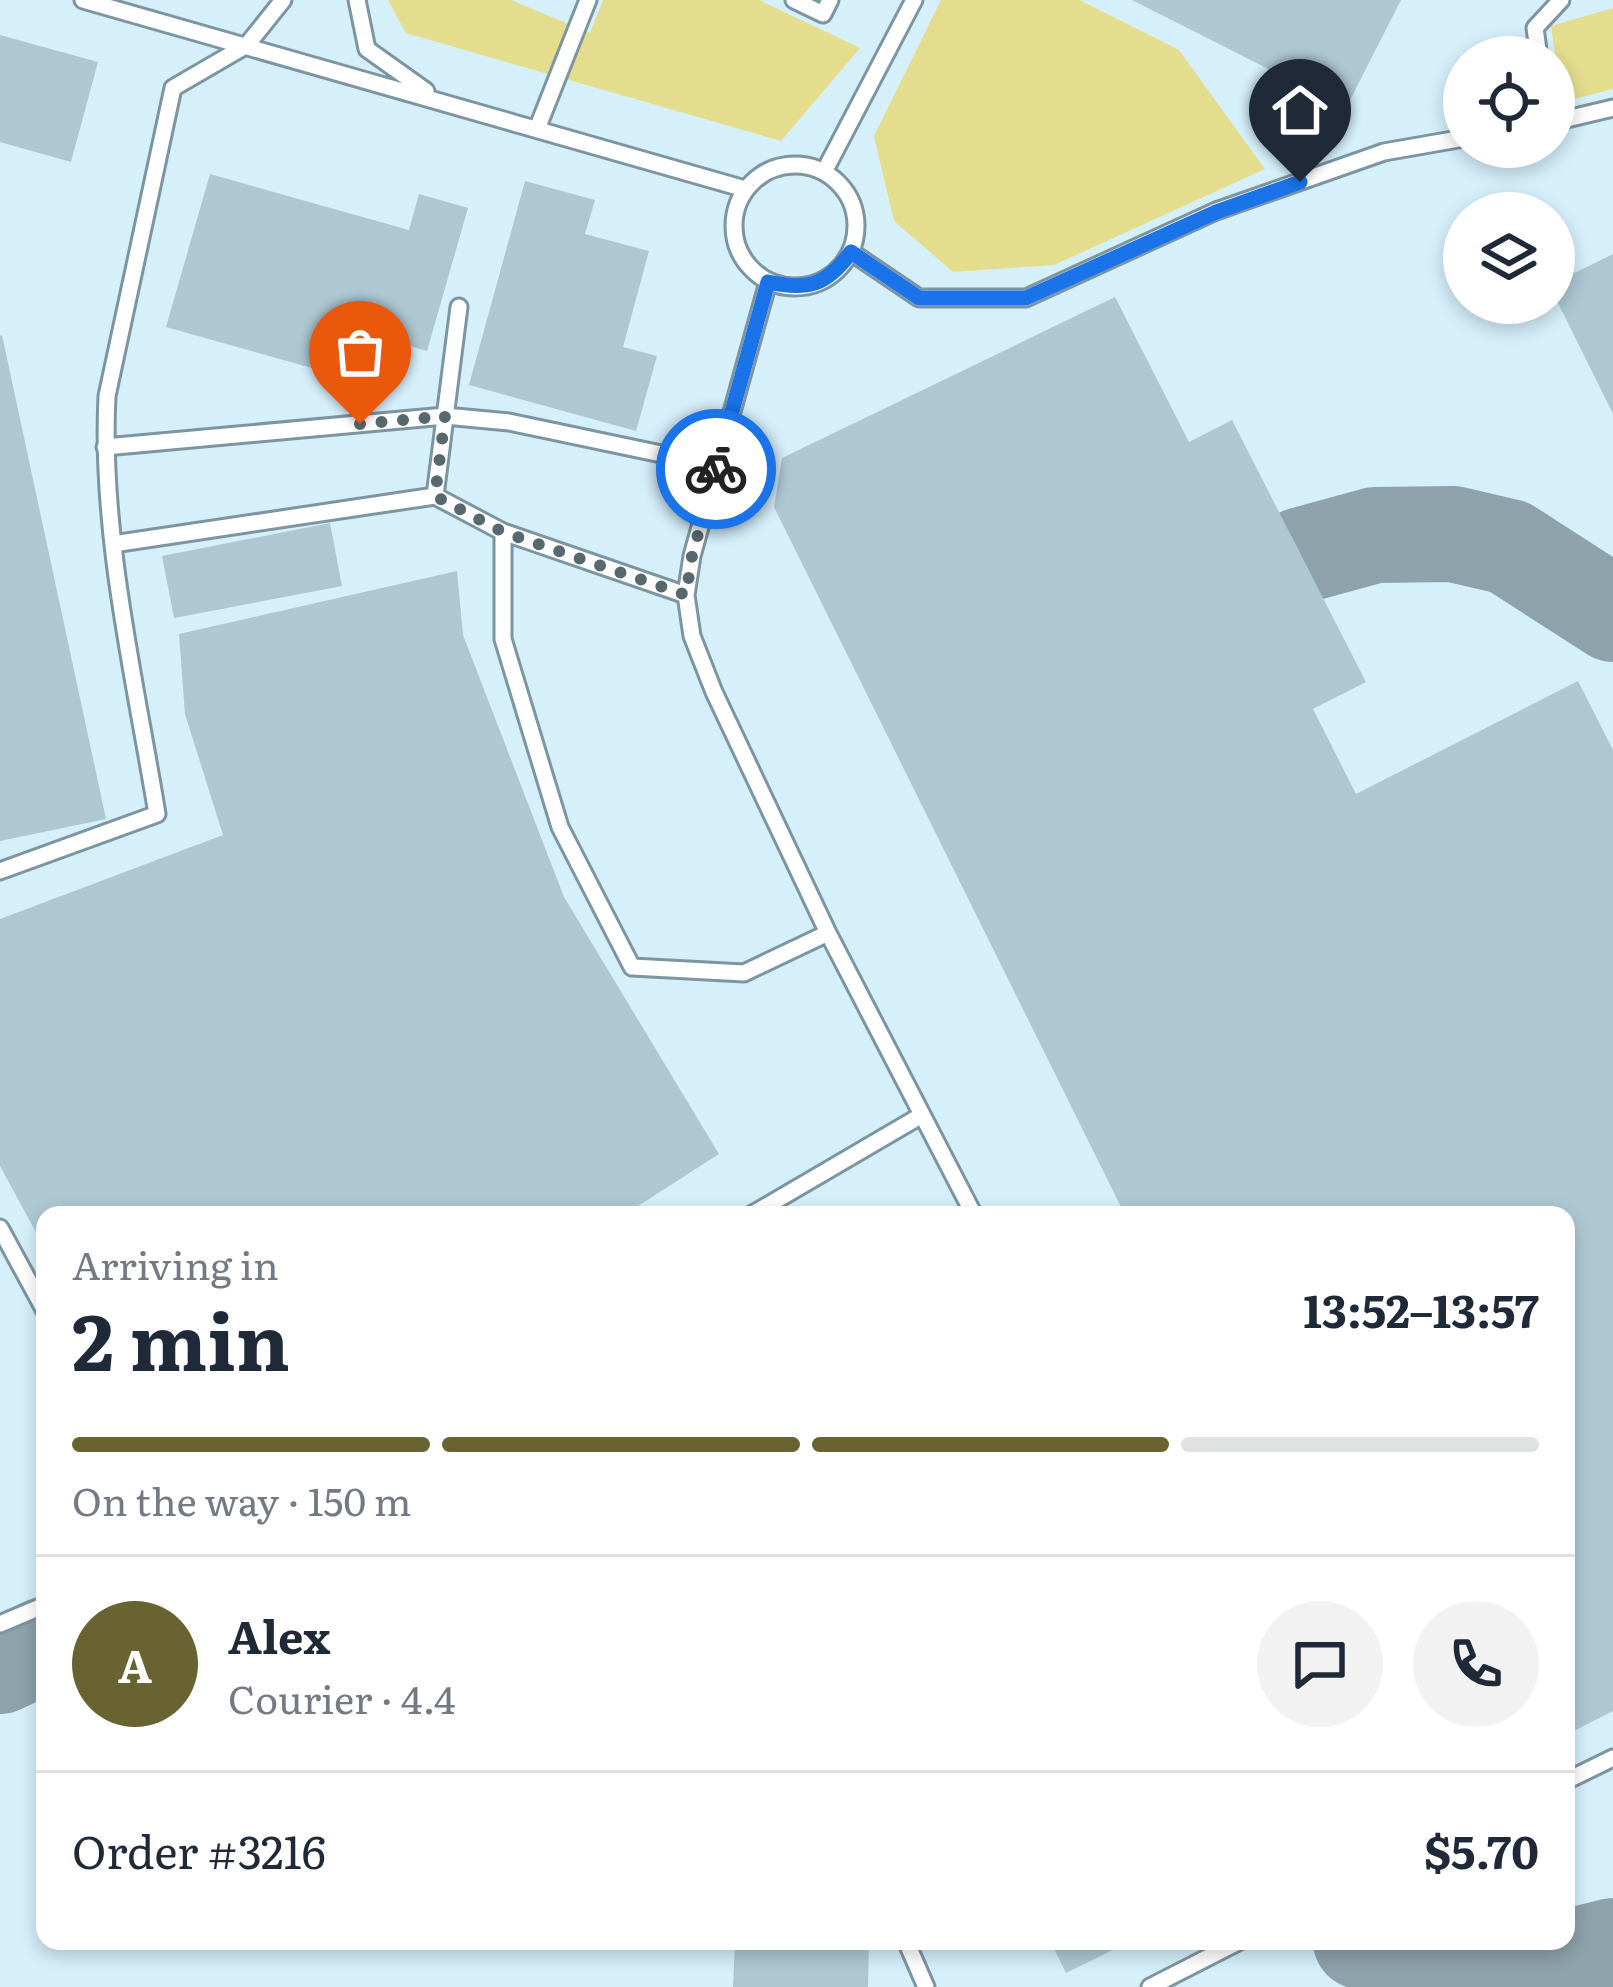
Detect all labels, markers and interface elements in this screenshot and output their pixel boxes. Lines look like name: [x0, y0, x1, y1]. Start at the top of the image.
map controls: [1443, 36, 1575, 324]
button: locate: [1443, 36, 1575, 168]
pin: [1249, 59, 1351, 182]
icon: home: [1267, 77, 1333, 143]
button: layers: [1443, 192, 1575, 324]
pin: [309, 301, 411, 424]
icon: bag: [327, 319, 393, 385]
courier: [656, 409, 776, 529]
icon: bike: [683, 436, 749, 502]
text: Arriving in: [72, 1234, 279, 1292]
text: 13:52–13:57: [1303, 1275, 1539, 1342]
text: 2 min: [72, 1279, 290, 1395]
text: On the way · 150 m: [72, 1470, 412, 1528]
text: Alex: [228, 1601, 330, 1668]
button: chat: [1257, 1601, 1383, 1727]
button: phone: [1413, 1601, 1539, 1727]
text: A: [118, 1630, 152, 1697]
text: Courier · 4.4: [228, 1668, 455, 1726]
text: Order #3216: [72, 1816, 326, 1883]
text: $5.70: [1424, 1816, 1539, 1883]

